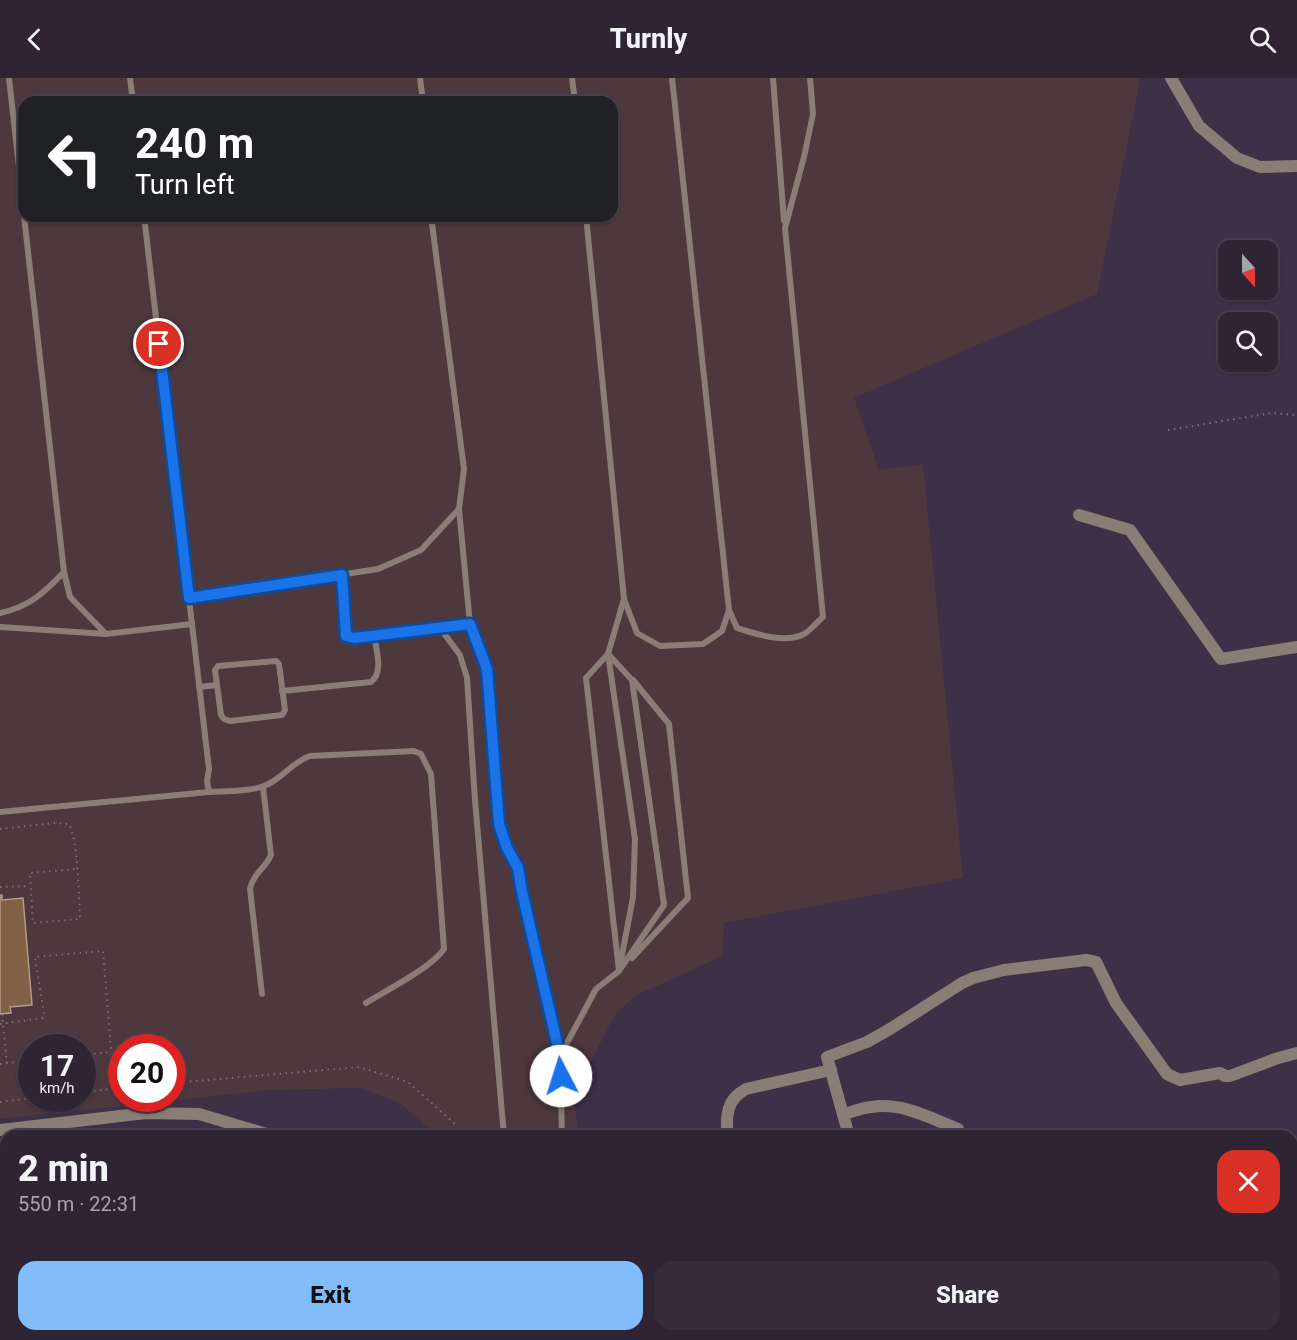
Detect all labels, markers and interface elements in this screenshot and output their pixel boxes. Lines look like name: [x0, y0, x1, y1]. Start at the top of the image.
icon: back: [18, 23, 51, 56]
text: Turnly: [610, 23, 687, 55]
icon: search: [1246, 23, 1279, 56]
text: 240 m: [135, 119, 254, 168]
icon: left: [36, 120, 114, 198]
text: Turn left: [135, 169, 235, 201]
north arrow: [1218, 240, 1278, 300]
map controls: [1218, 240, 1278, 372]
button: search: [1218, 312, 1278, 372]
pin: [133, 318, 184, 369]
icon: arrive: [142, 327, 175, 360]
speed limit sign: 20: [108, 1034, 186, 1112]
position arrow: [529, 1044, 593, 1108]
text: 17: [40, 1048, 74, 1083]
text: km/h: [39, 1079, 75, 1097]
text: 2 min: [18, 1148, 109, 1190]
button: close: [1217, 1150, 1280, 1213]
text: 550 m · 22:31: [18, 1192, 139, 1216]
button: Exit: [18, 1261, 643, 1330]
button: Share: [655, 1261, 1280, 1330]

